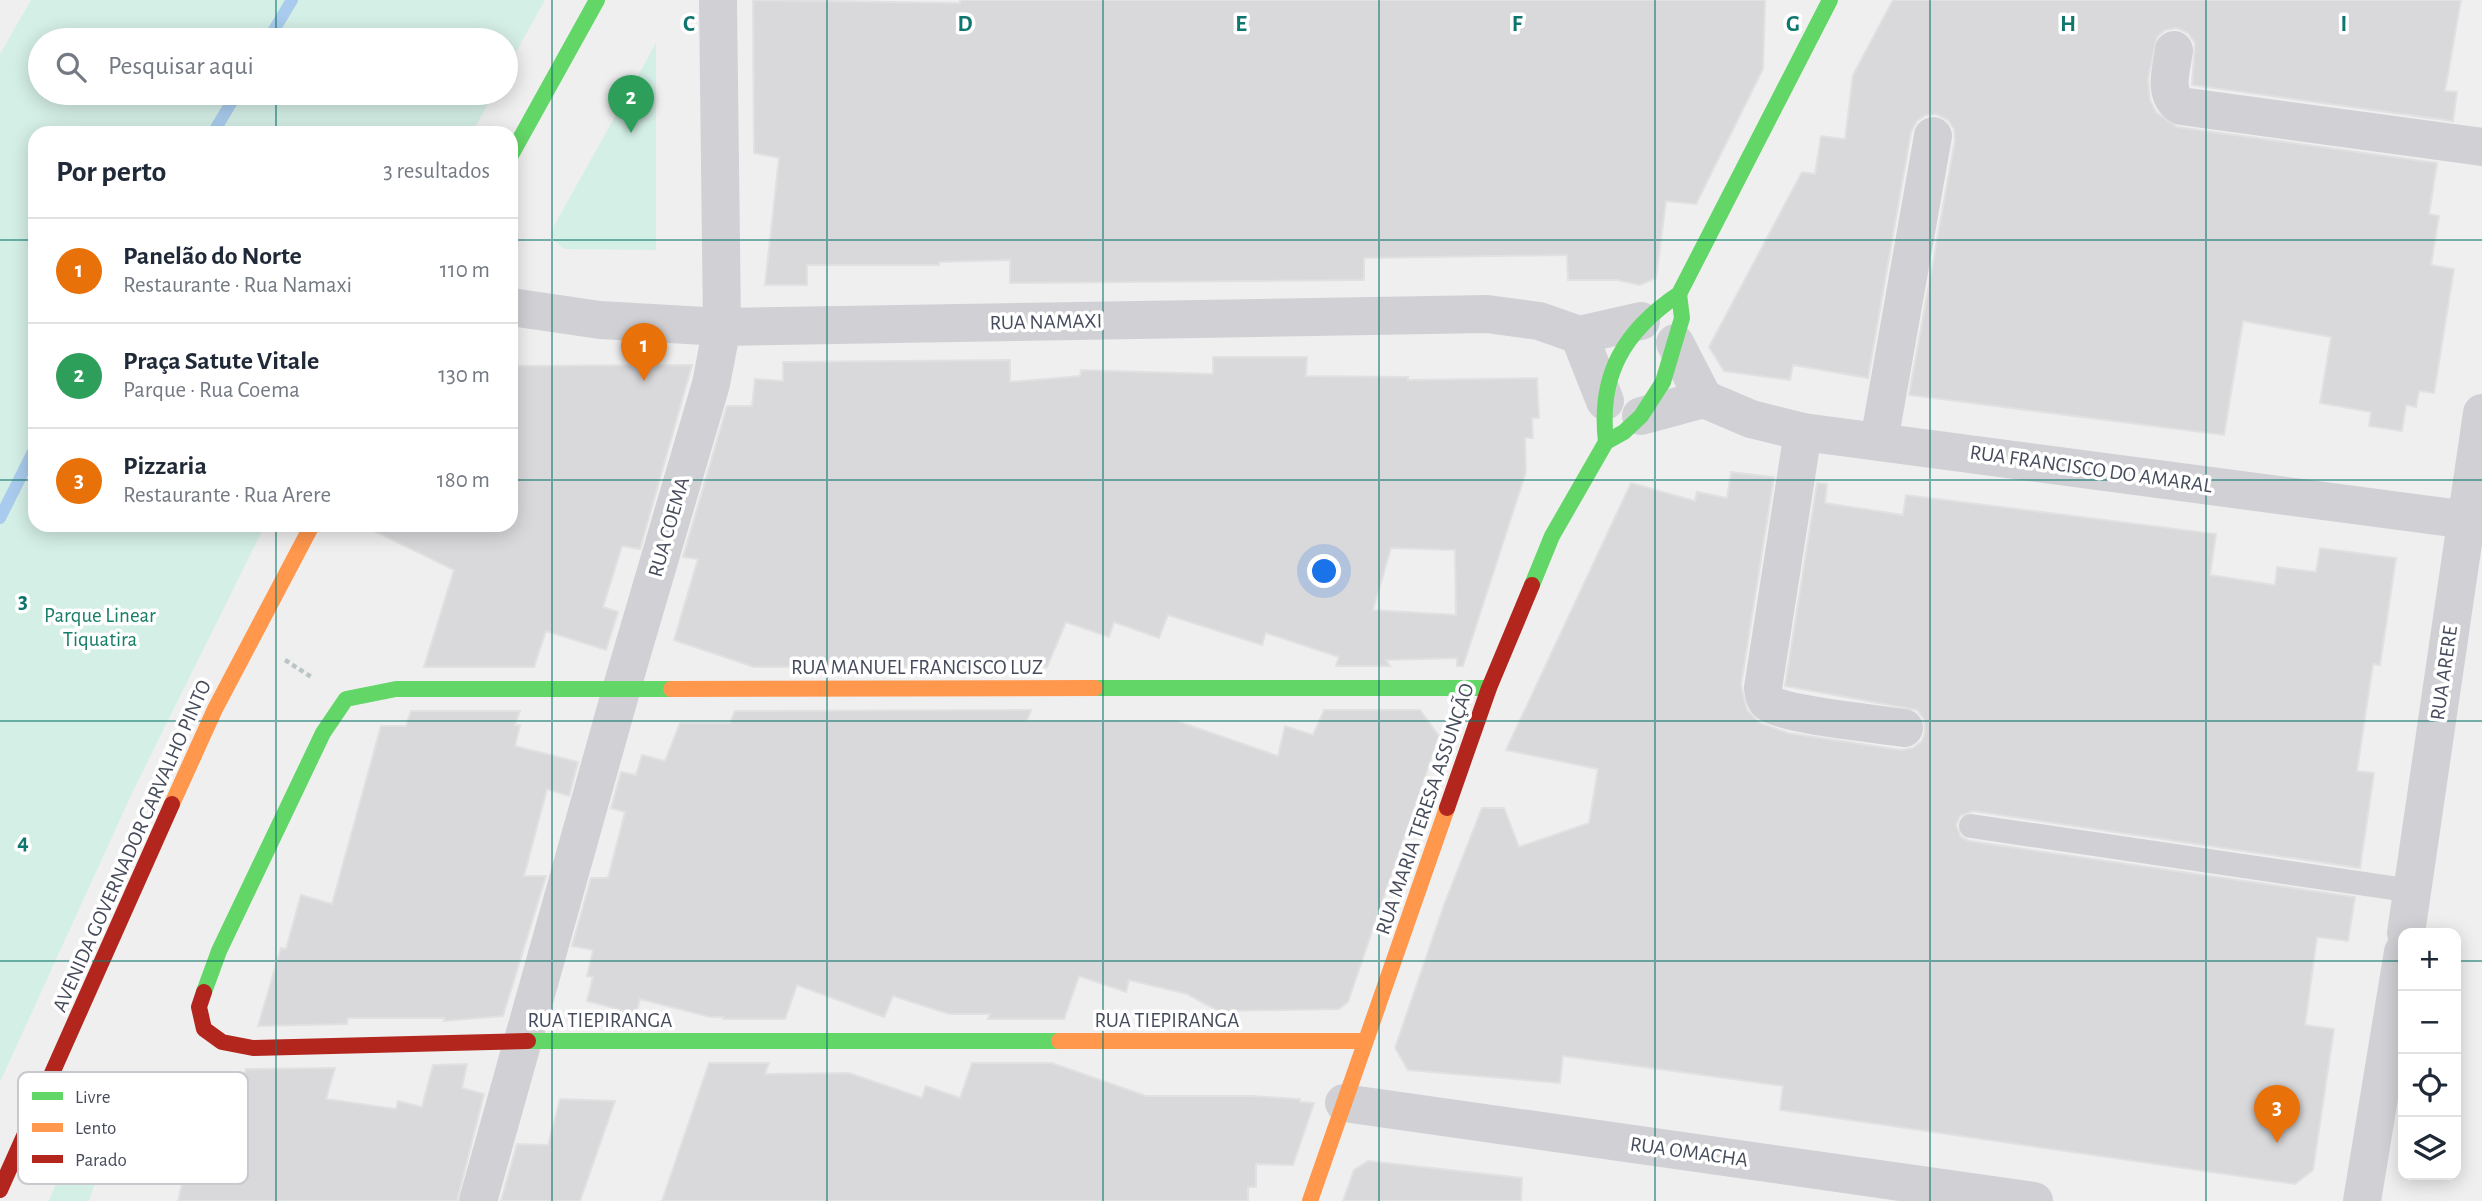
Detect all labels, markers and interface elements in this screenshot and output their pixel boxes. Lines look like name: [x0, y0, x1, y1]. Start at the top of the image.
text: C: [683, 13, 695, 36]
text: D: [957, 13, 973, 36]
text: E: [1235, 13, 1247, 36]
text: F: [1512, 13, 1523, 36]
text: G: [1786, 13, 1800, 36]
text: H: [2060, 13, 2076, 36]
text: I: [2341, 13, 2347, 36]
search box: [28, 28, 518, 105]
icon: search: [52, 48, 90, 86]
text: Pesquisar aqui: [108, 53, 254, 79]
pin: 2: [608, 75, 654, 133]
text: Por perto: [56, 157, 166, 187]
text: 3 resultados: [383, 160, 490, 183]
text: Panelão do Norte: [123, 243, 302, 269]
text: 1: [75, 259, 83, 282]
text: 110 m: [440, 259, 490, 282]
text: Restaurante · Rua Namaxi: [123, 274, 352, 297]
street label: RUA NAMAXI: [990, 311, 1102, 333]
pin: 1: [621, 323, 667, 381]
text: Praça Satute Vitale: [123, 348, 319, 374]
text: 2: [74, 364, 84, 387]
text: 130 m: [438, 364, 490, 387]
text: Parque · Rua Coema: [123, 379, 300, 402]
street label: RUA FRANCISCO DO AMARAL: [1969, 442, 2214, 496]
text: Pizzaria: [123, 453, 207, 479]
text: 3: [74, 469, 84, 492]
text: 180 m: [437, 469, 490, 492]
street label: RUA COEMA: [645, 475, 693, 579]
text: Restaurante · Rua Arere: [123, 484, 331, 507]
your location: [1307, 554, 1341, 588]
text: 3: [18, 590, 28, 613]
park label: Parque Linear Tiquatira: [44, 605, 156, 650]
street label: RUA ARERE: [2427, 624, 2461, 722]
street label: RUA MANUEL FRANCISCO LUZ: [791, 657, 1043, 678]
street label: AVENIDA GOVERNADOR CARVALHO PINTO: [49, 677, 215, 1015]
street label: RUA MARIA TERESA ASSUNÇÃO: [1370, 680, 1478, 937]
text: 4: [17, 831, 29, 854]
map controls: [2398, 928, 2461, 1180]
button: +: [2398, 928, 2461, 991]
button: −: [2398, 991, 2461, 1054]
street label: RUA TIEPIRANGA: [528, 1010, 672, 1031]
street label: RUA TIEPIRANGA: [1095, 1010, 1239, 1031]
button: locate: [2398, 1054, 2461, 1117]
legend: [18, 1072, 248, 1184]
pin: 3: [2254, 1085, 2300, 1143]
text: Livre: [75, 1088, 110, 1107]
button: layers: [2398, 1117, 2461, 1180]
text: Lento: [75, 1119, 116, 1138]
street label: RUA OMACHA: [1629, 1133, 1749, 1171]
text: Parado: [75, 1151, 127, 1170]

